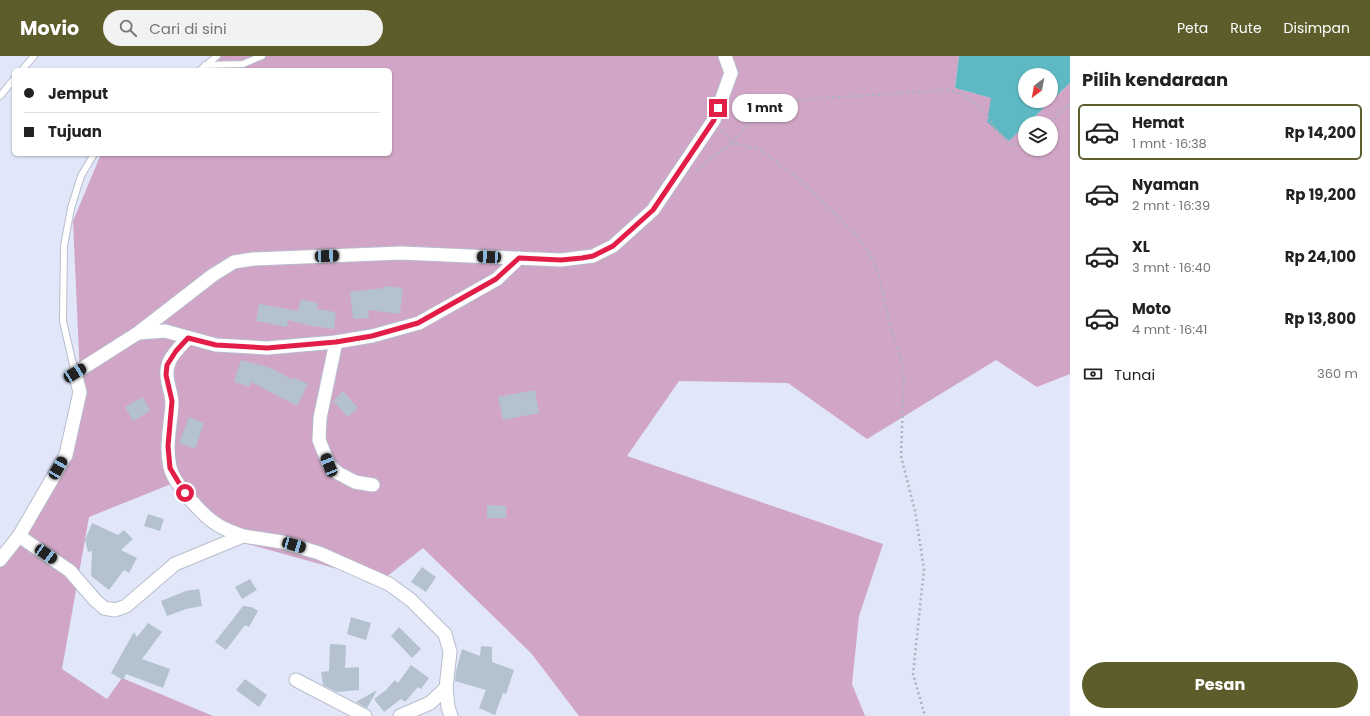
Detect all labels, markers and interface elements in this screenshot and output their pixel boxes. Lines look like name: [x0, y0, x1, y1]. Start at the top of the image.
search box: [103, 10, 383, 46]
text: Movio: [20, 15, 79, 42]
icon: search: [117, 17, 139, 39]
text: Cari di sini: [149, 18, 227, 39]
text: Peta: [1177, 18, 1208, 38]
text: Rute: [1230, 18, 1262, 38]
text: Disimpan: [1284, 18, 1350, 38]
text: Pilih kendaraan: [1082, 67, 1228, 92]
north arrow: [1018, 68, 1058, 108]
map controls: [1018, 68, 1058, 156]
text: Jemput: [48, 83, 108, 104]
callout: 1 mnt: [732, 94, 798, 122]
text: 1 mnt: [747, 98, 783, 117]
route end: [709, 99, 727, 117]
text: Hemat: [1132, 112, 1184, 133]
icon: car: [1084, 114, 1120, 150]
button: layers: [1018, 116, 1058, 156]
text: Tujuan: [48, 121, 102, 142]
text: Rp 14,200: [1285, 122, 1356, 143]
text: 1 mnt · 16:38: [1132, 134, 1207, 153]
text: Nyaman: [1132, 174, 1199, 195]
icon: car: [1084, 176, 1120, 212]
text: Rp 19,200: [1286, 184, 1356, 205]
text: 2 mnt · 16:39: [1132, 196, 1210, 215]
text: XL: [1132, 236, 1150, 257]
icon: car: [1084, 238, 1120, 274]
text: Rp 24,100: [1285, 246, 1356, 267]
car: [315, 250, 339, 262]
car: [477, 250, 501, 264]
text: 3 mnt · 16:40: [1132, 258, 1211, 277]
text: Moto: [1132, 298, 1171, 319]
icon: car: [1084, 300, 1120, 336]
text: Rp 13,800: [1285, 308, 1356, 329]
text: 4 mnt · 16:41: [1132, 320, 1207, 339]
car: [62, 362, 88, 384]
icon: cash: [1082, 363, 1104, 385]
text: Tunai: [1114, 364, 1155, 385]
text: 360 m: [1317, 364, 1358, 383]
car: [319, 452, 339, 478]
car: [47, 455, 69, 481]
route start: [176, 484, 194, 502]
car: [281, 536, 307, 554]
car: [33, 542, 59, 566]
button: Pesan: [1082, 662, 1358, 708]

